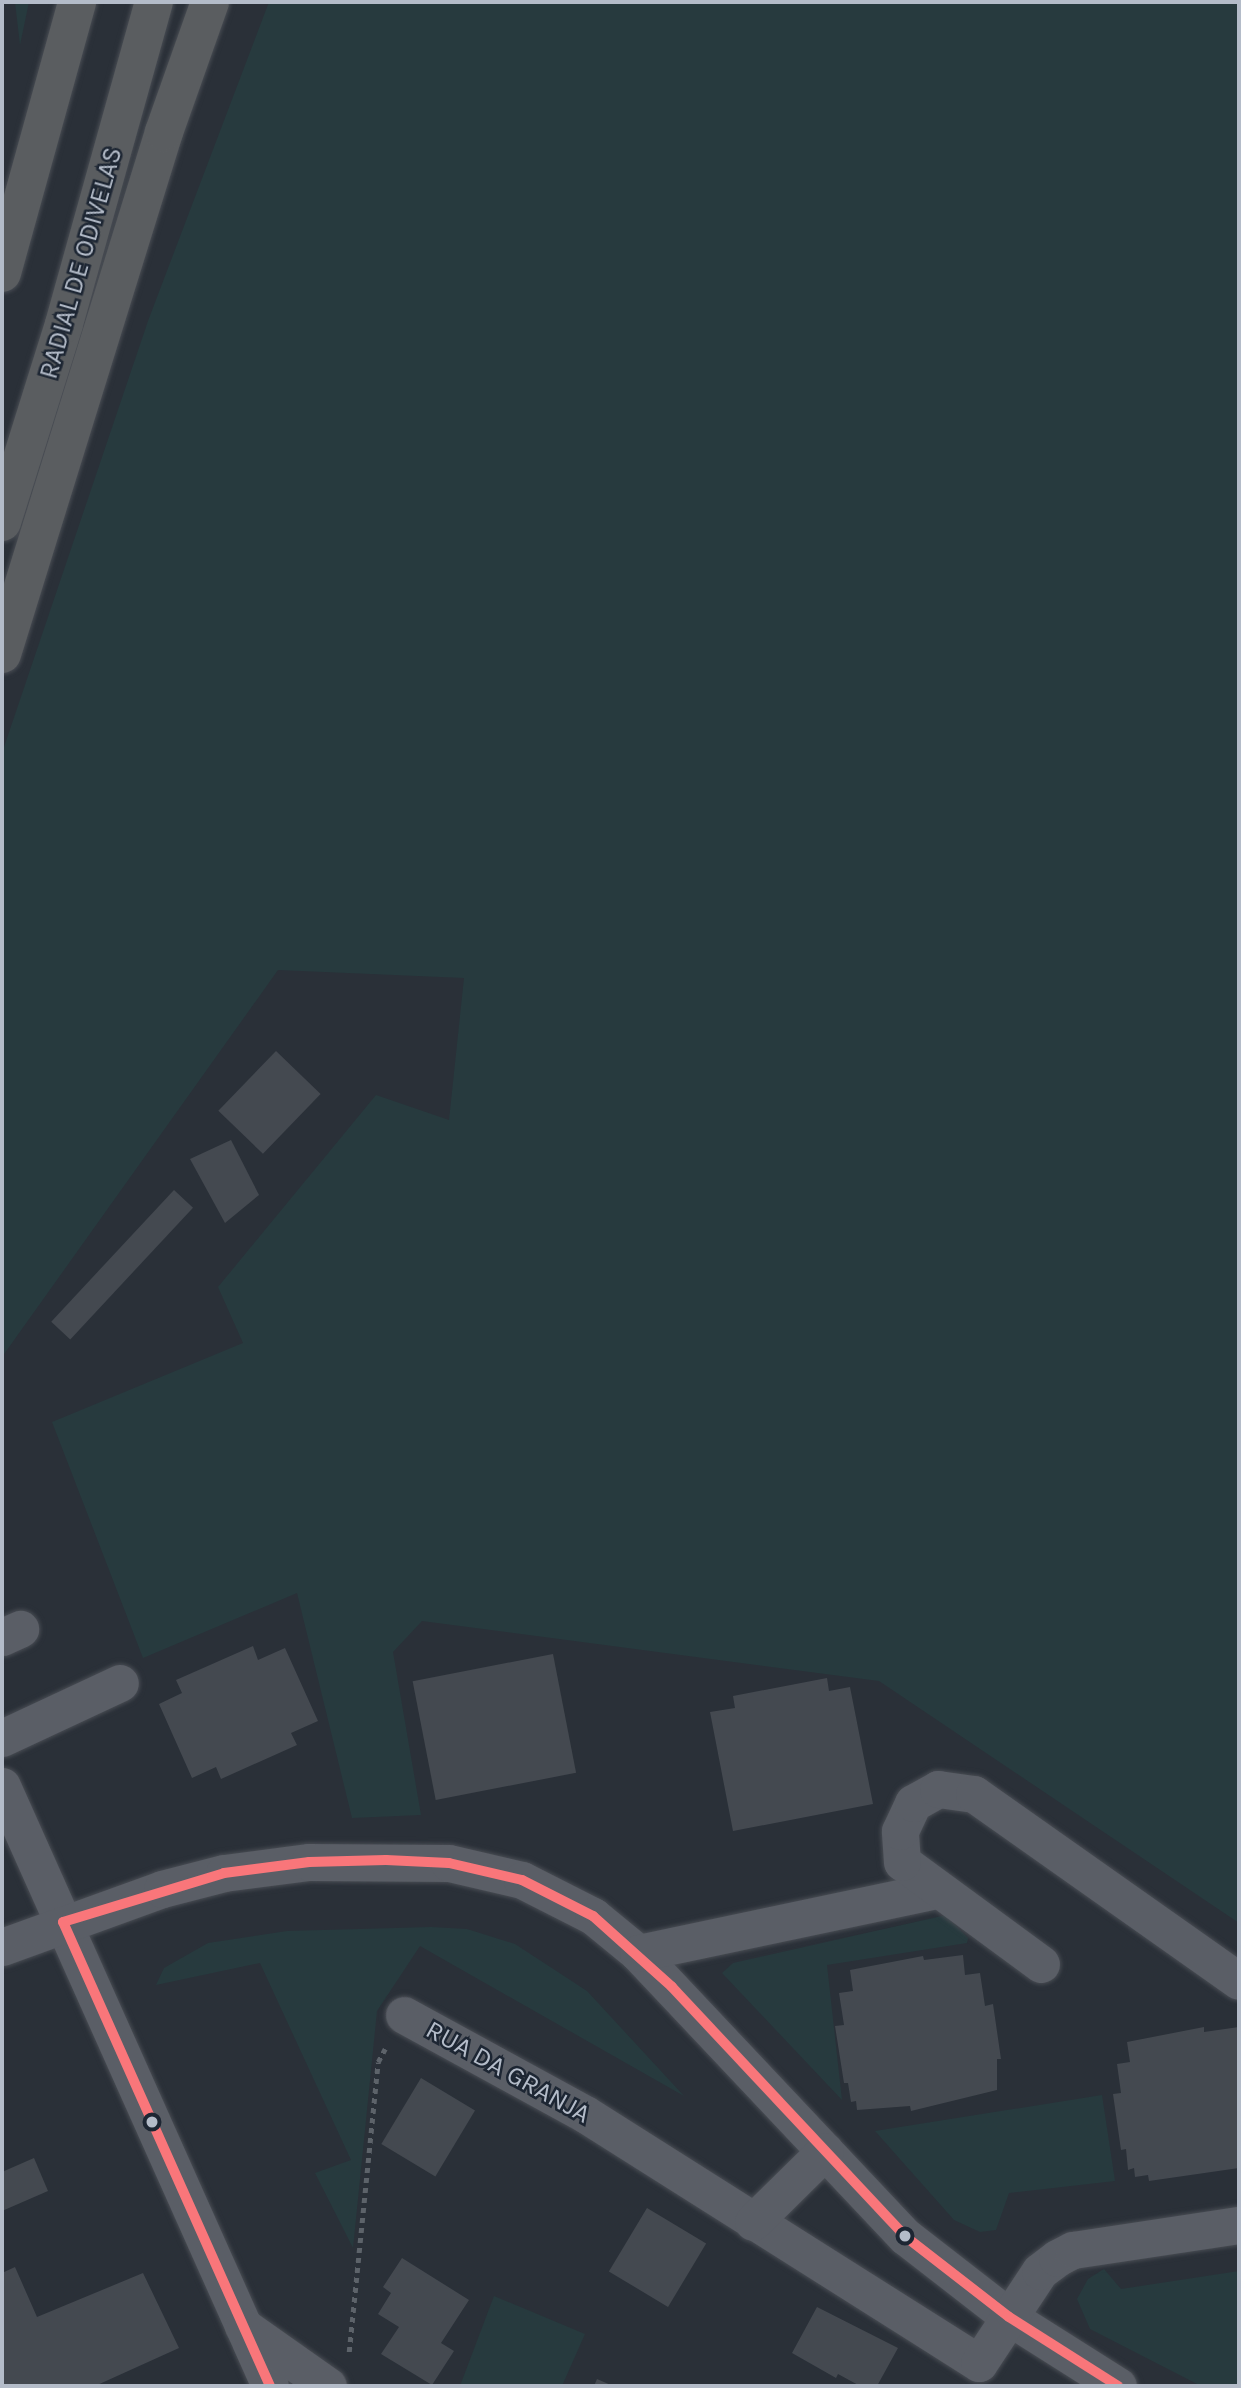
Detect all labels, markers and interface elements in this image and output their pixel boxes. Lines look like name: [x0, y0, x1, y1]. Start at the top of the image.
street label: RADIAL DE ODIVELAS: [33, 143, 129, 383]
street label: RUA DA GRANJA: [420, 2014, 596, 2130]
unlabelled marker: [145, 2115, 159, 2129]
unlabelled marker: [898, 2229, 912, 2243]

